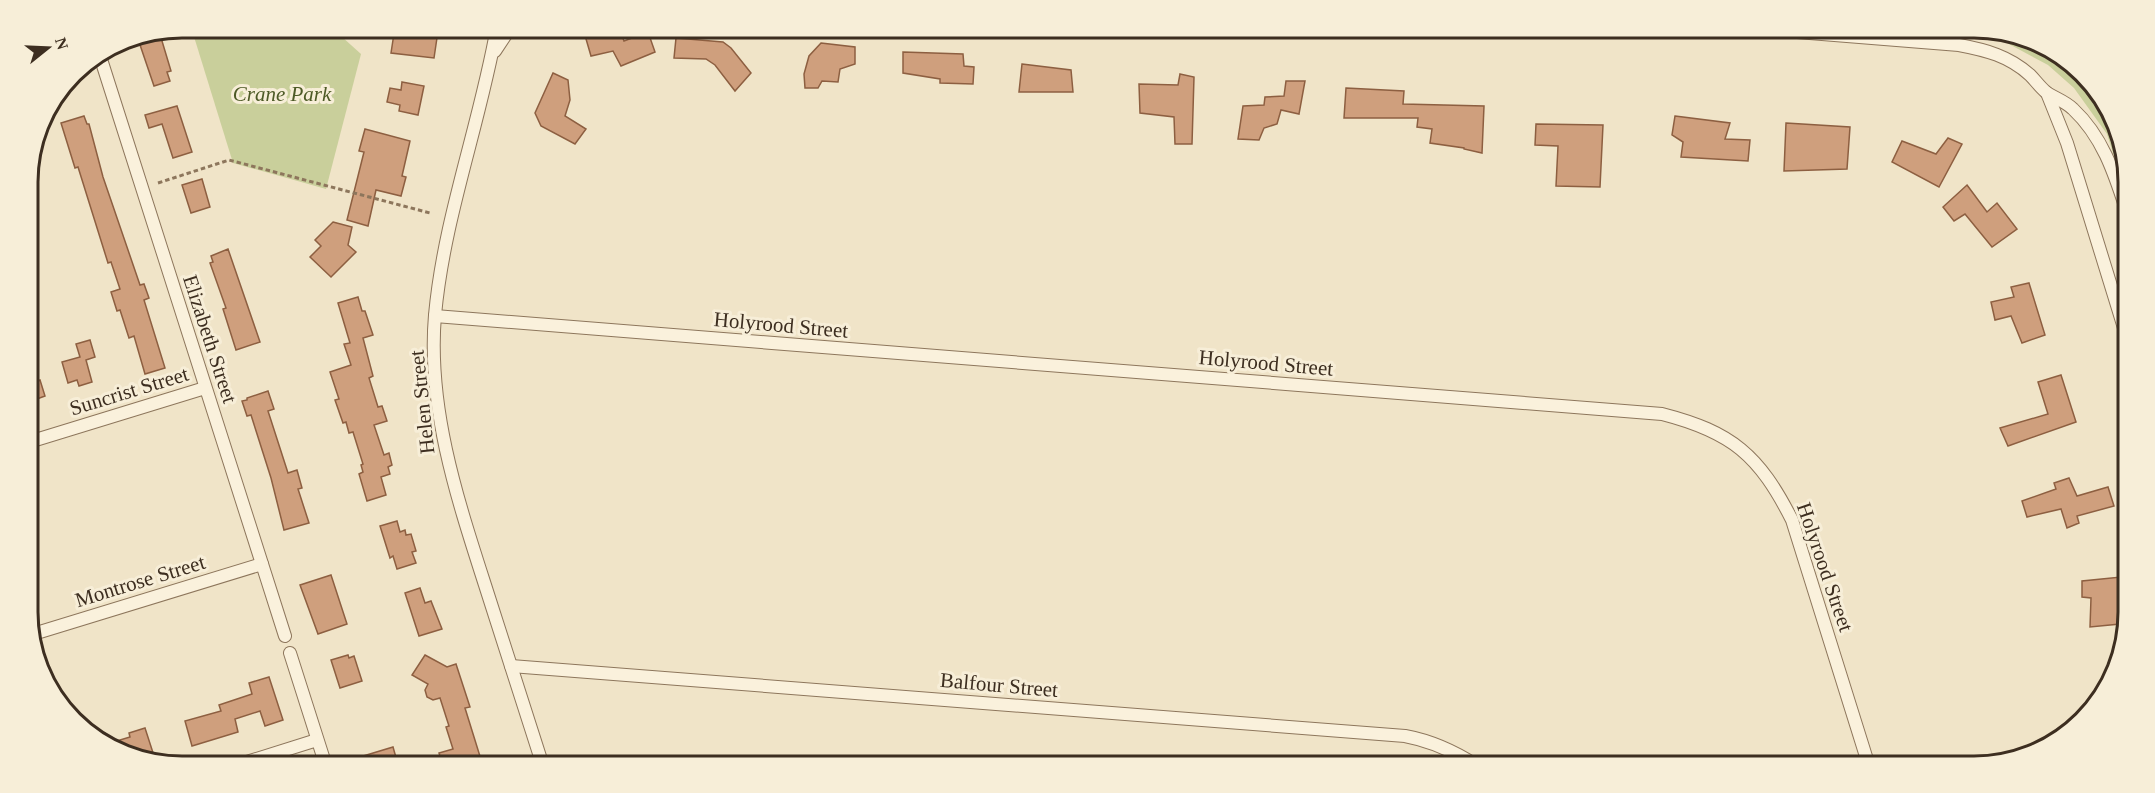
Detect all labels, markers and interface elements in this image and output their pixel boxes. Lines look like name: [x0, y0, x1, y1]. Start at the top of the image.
north arrow: [18, 18, 78, 78]
text: N: [52, 35, 72, 52]
park label: Crane Park: [233, 82, 332, 106]
street label: Elizabeth Street: [178, 272, 242, 406]
street label: Holyrood Street: [713, 307, 849, 343]
street label: Holyrood Street: [1198, 345, 1334, 381]
street label: Helen Street: [405, 349, 439, 455]
street label: Suncrist Street: [67, 361, 192, 420]
street label: Holyrood Street: [1792, 499, 1858, 635]
street label: Montrose Street: [72, 550, 208, 612]
street label: Balfour Street: [939, 668, 1059, 702]

